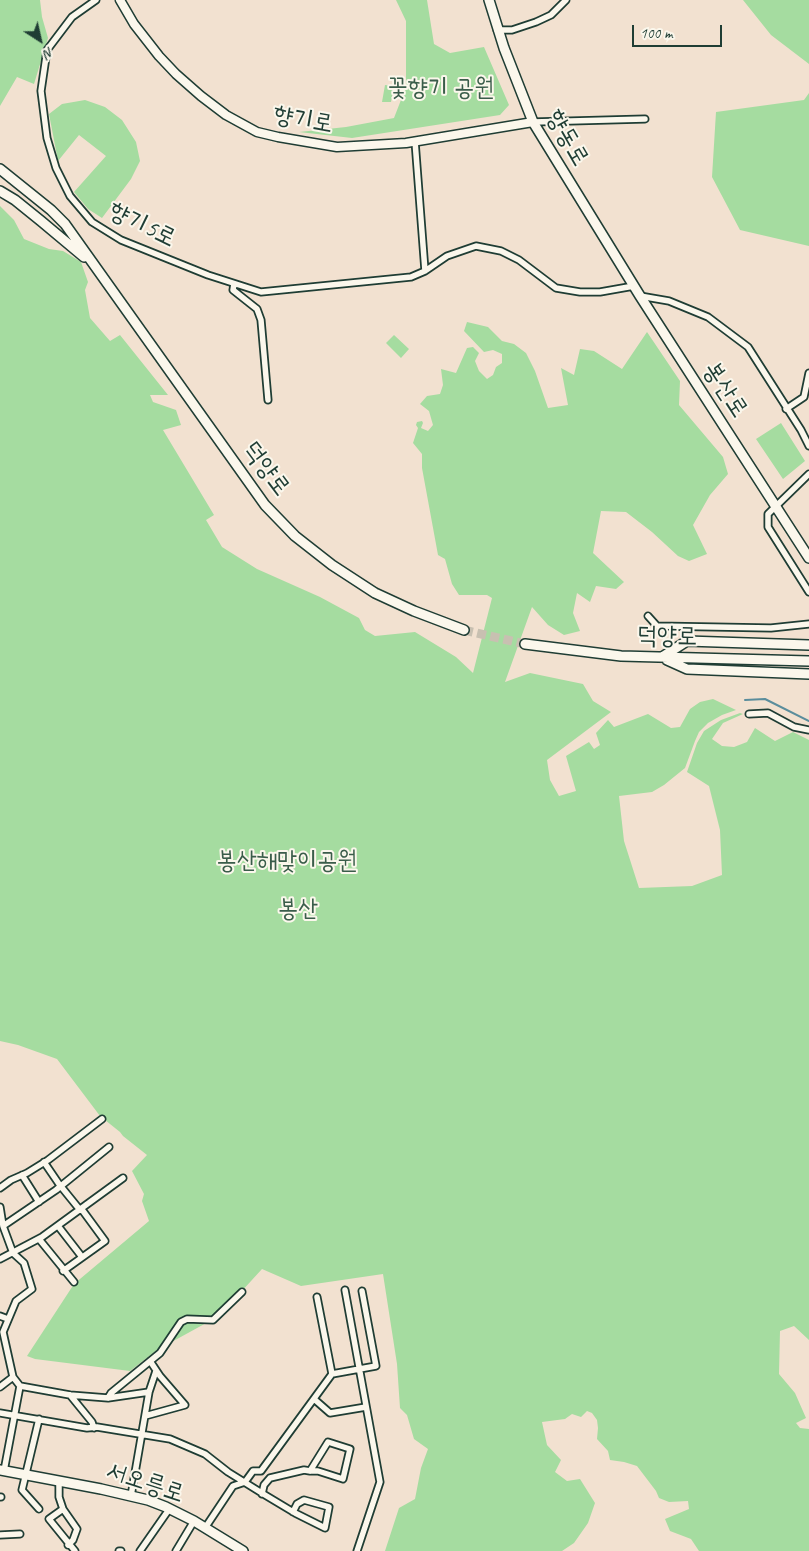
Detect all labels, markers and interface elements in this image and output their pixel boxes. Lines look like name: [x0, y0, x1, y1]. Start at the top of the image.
north arrow: [15, 15, 65, 65]
scale bar: [634, 15, 724, 47]
text: 100 m: [640, 24, 672, 43]
text: N: [40, 43, 57, 62]
park label: 꽃향기 공원: [388, 73, 494, 103]
street label: 향기로: [271, 100, 335, 140]
street label: 향동로: [539, 104, 595, 172]
street label: 향기5로: [103, 196, 181, 254]
street label: 봉산로: [696, 357, 754, 423]
street label: 덕양로: [236, 436, 296, 502]
street label: 덕양로: [637, 621, 697, 653]
park label: 봉산해맞이공원: [217, 846, 357, 876]
park label: 봉산: [278, 894, 318, 924]
street label: 서오릉로: [102, 1456, 188, 1510]

